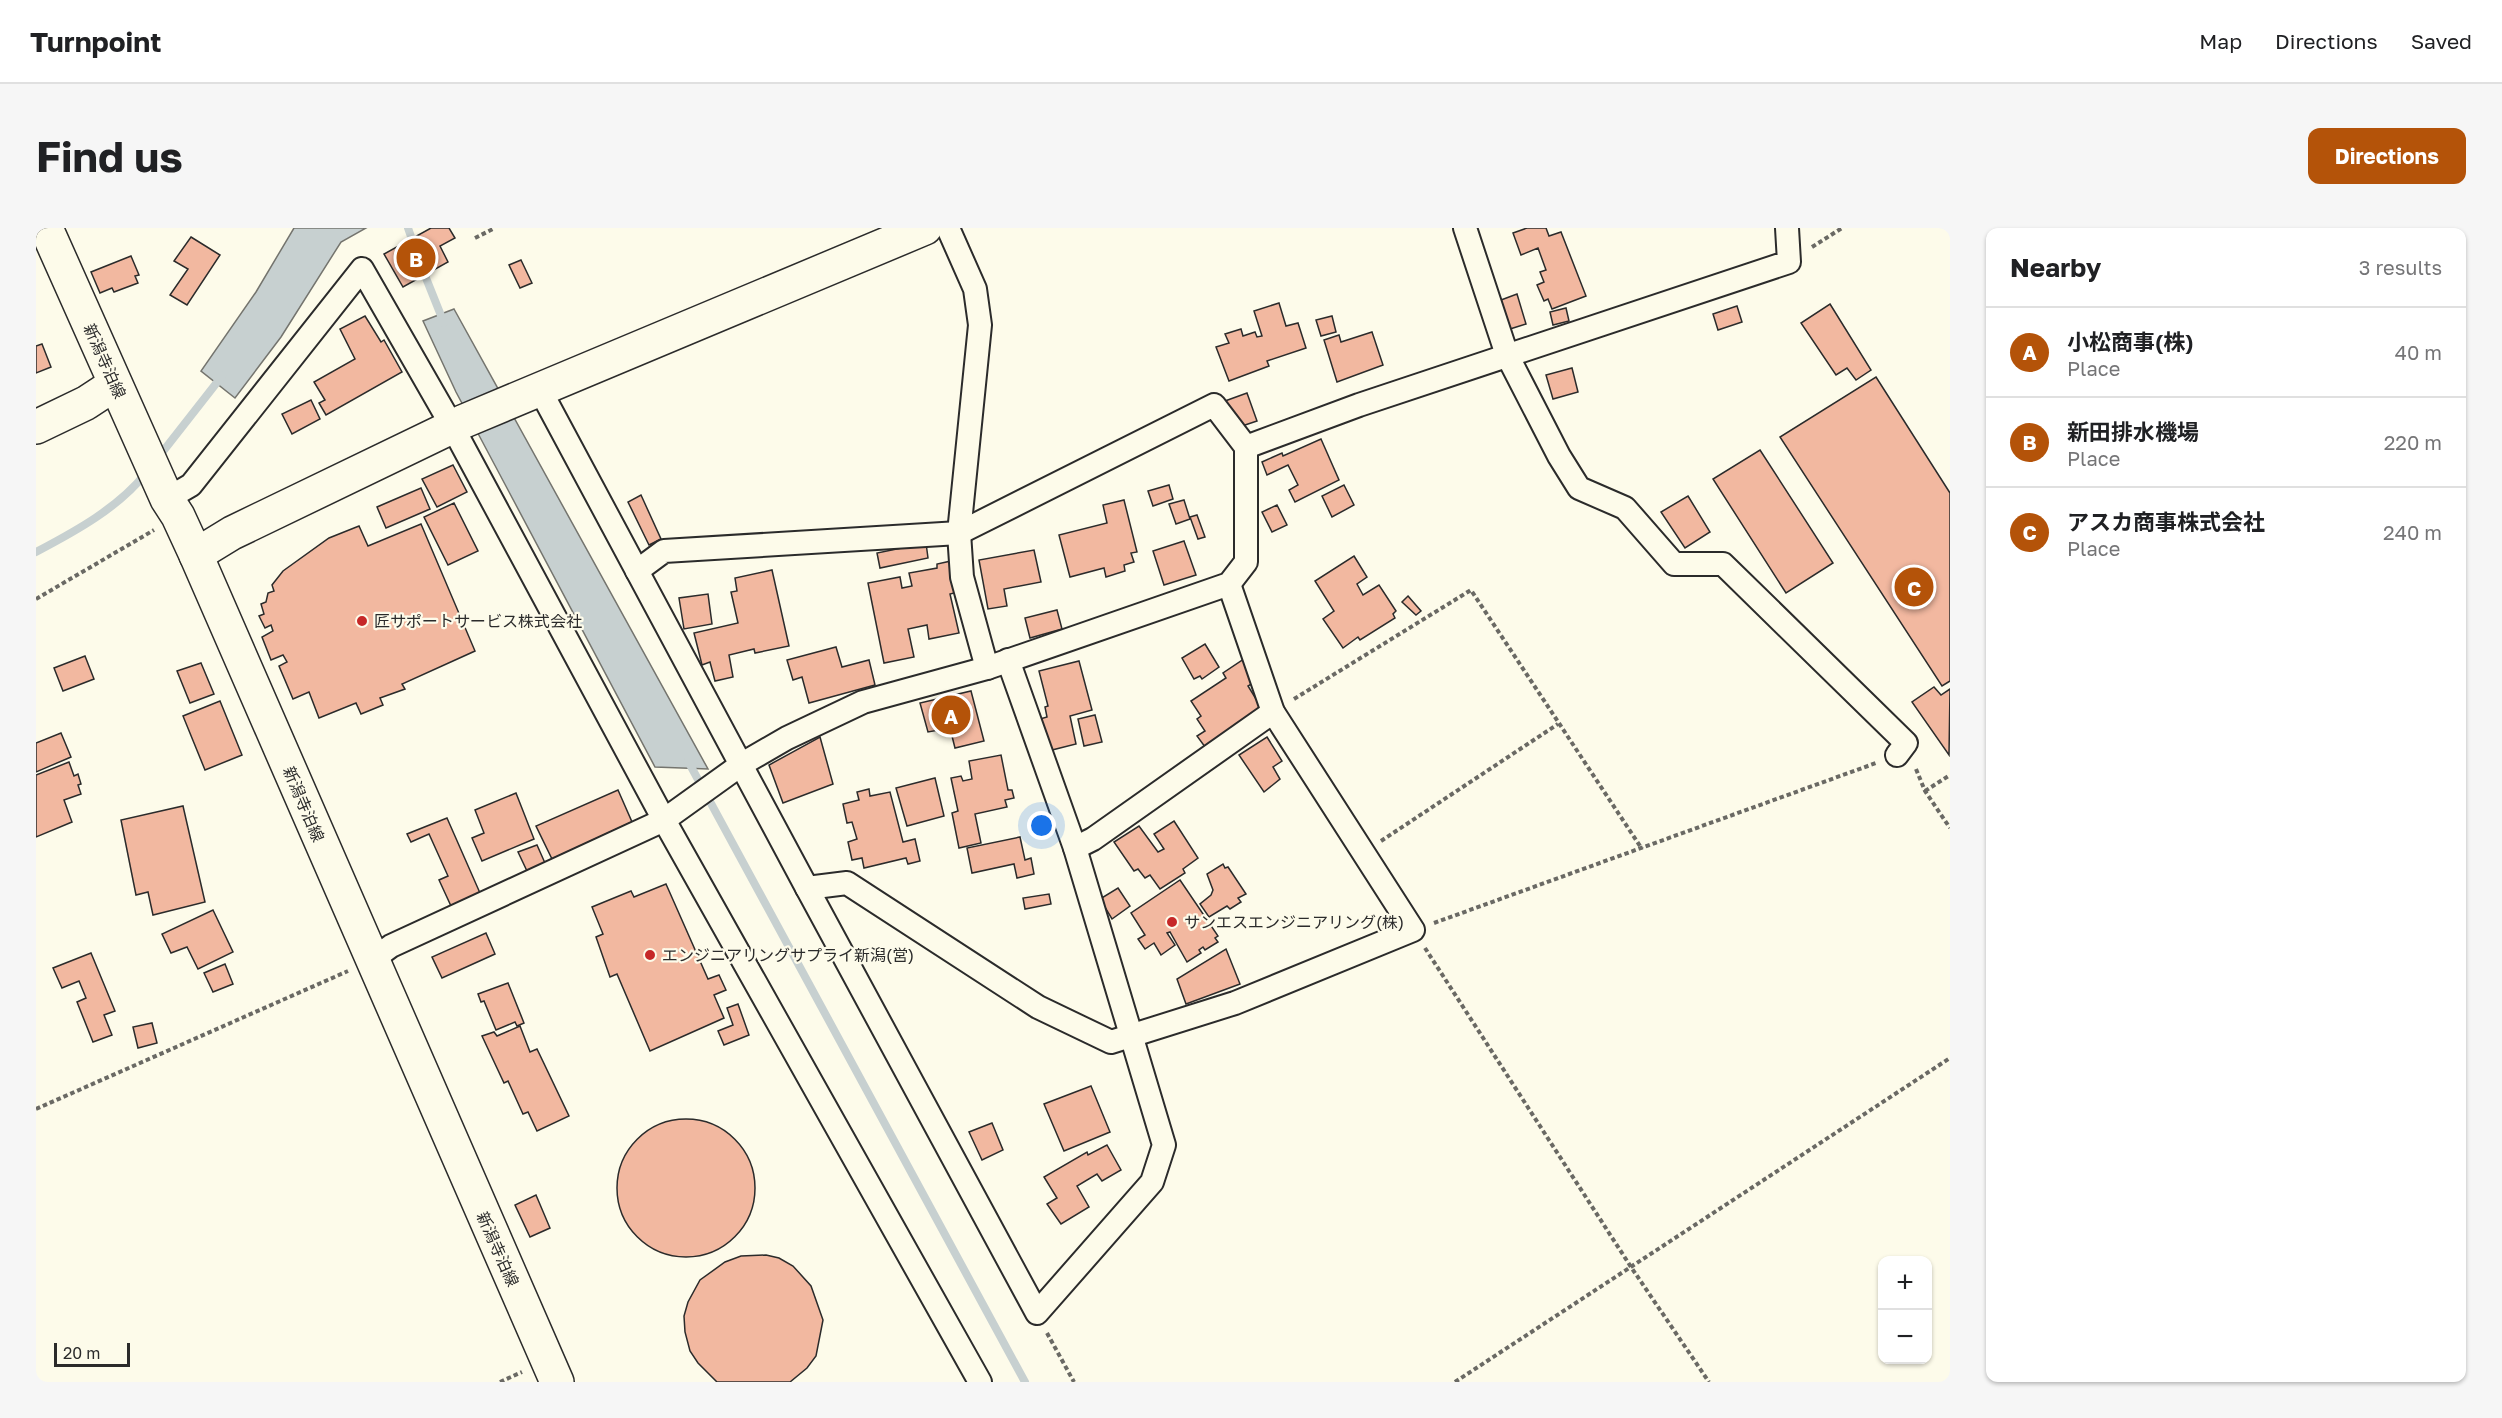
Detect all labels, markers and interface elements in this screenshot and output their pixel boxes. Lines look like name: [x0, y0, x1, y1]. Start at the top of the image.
text: Turnpoint: [30, 25, 161, 58]
text: Map: [2199, 28, 2242, 54]
text: Directions: [2275, 28, 2378, 54]
text: Saved: [2411, 28, 2472, 54]
button: Directions: [2308, 128, 2466, 184]
text: Find us: [36, 131, 183, 181]
pin: B: [396, 236, 436, 280]
text: Nearby: [2010, 252, 2101, 283]
text: 3 results: [2359, 255, 2442, 279]
street label: 新潟寺泊線: [80, 320, 130, 402]
text: 小松商事(株): [2067, 328, 2194, 355]
text: A: [2022, 340, 2037, 364]
text: 40 m: [2395, 340, 2442, 364]
text: Place: [2067, 356, 2120, 380]
text: 新田排水機場: [2067, 418, 2199, 445]
text: B: [2022, 430, 2037, 454]
text: 220 m: [2384, 430, 2442, 454]
text: Place: [2067, 446, 2120, 470]
text: アスカ商事株式会社: [2067, 508, 2265, 535]
text: C: [2022, 520, 2037, 544]
text: 240 m: [2383, 520, 2442, 544]
text: Place: [2067, 536, 2120, 560]
pin: C: [1894, 564, 1934, 610]
place label: 匠サポートサービス株式会社: [374, 611, 582, 631]
marker: 匠サポートサービス株式会社: [355, 614, 369, 628]
pin: A: [932, 692, 970, 738]
street label: 新潟寺泊線: [279, 763, 329, 845]
your location: [1027, 811, 1056, 840]
place label: サンエスエンジニアリング(株): [1184, 912, 1404, 932]
marker: サンエスエンジニアリング(株): [1165, 915, 1179, 929]
place label: エンジニアリングサプライ新潟(営): [662, 945, 914, 965]
marker: エンジニアリングサプライ新潟(営): [643, 948, 657, 962]
street label: 新潟寺泊線: [473, 1208, 523, 1290]
map controls: [1878, 1256, 1932, 1364]
button: +: [1878, 1256, 1932, 1310]
button: −: [1878, 1310, 1932, 1364]
scale bar: [54, 1340, 130, 1368]
text: 20 m: [63, 1343, 100, 1363]

